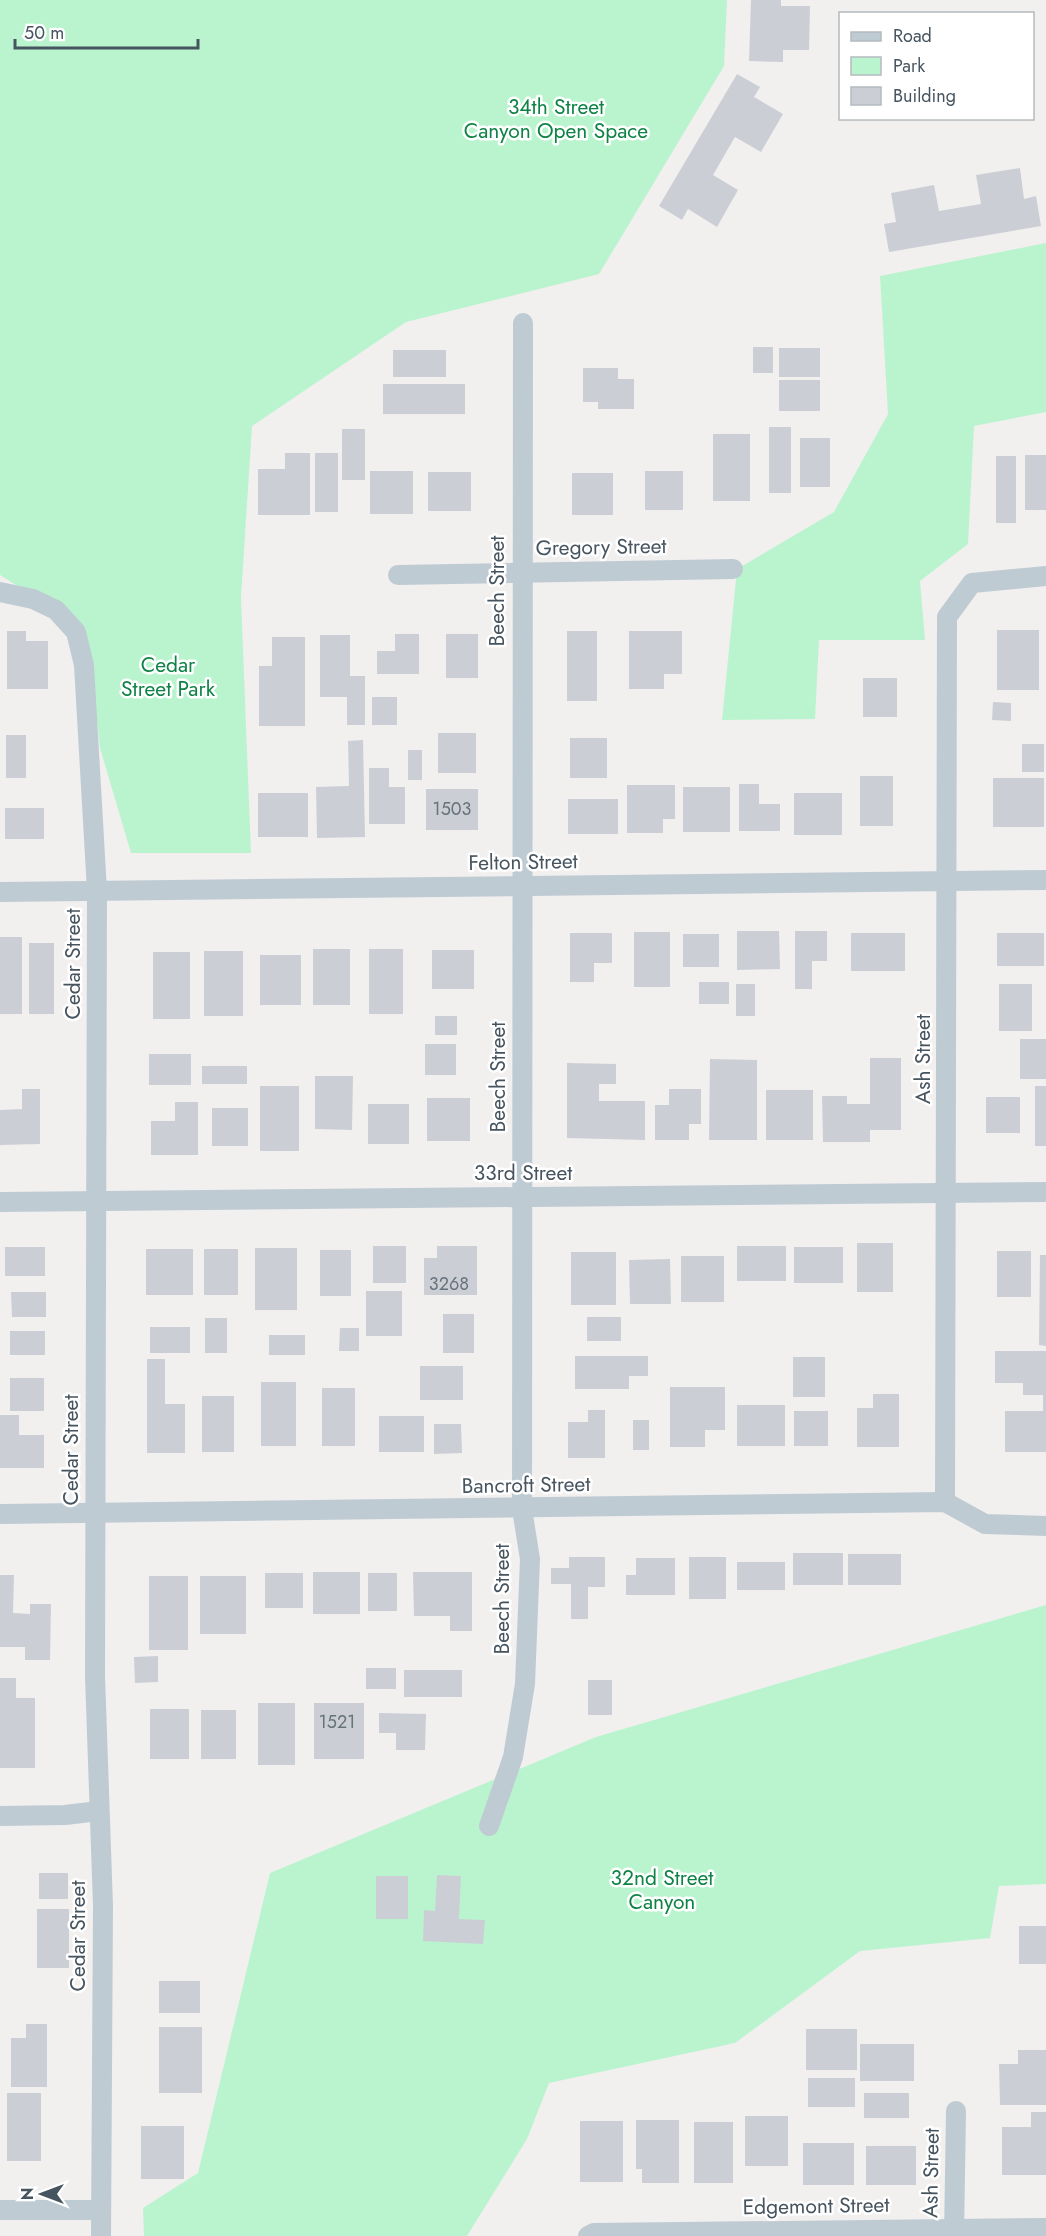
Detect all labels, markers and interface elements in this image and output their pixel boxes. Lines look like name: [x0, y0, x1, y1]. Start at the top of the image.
scale bar: [15, 12, 198, 50]
legend: [839, 12, 1034, 120]
text: 50 m: [24, 20, 64, 46]
text: Road: [893, 23, 932, 49]
text: Park: [893, 53, 925, 79]
text: Building: [893, 83, 956, 109]
park label: 34th Street Canyon Open Space: [464, 92, 648, 146]
street label: Gregory Street: [535, 531, 667, 563]
street label: Beech Street: [482, 536, 512, 646]
park label: Cedar Street Park: [121, 650, 216, 704]
house number: 1503: [433, 796, 472, 822]
street label: Felton Street: [468, 846, 578, 878]
street label: Cedar Street: [58, 909, 88, 1019]
street label: Ash Street: [908, 1014, 938, 1104]
street label: Beech Street: [483, 1022, 513, 1132]
street label: 33rd Street: [474, 1158, 572, 1188]
house number: 3268: [429, 1271, 469, 1297]
street label: Cedar Street: [56, 1395, 86, 1505]
street label: Bancroft Street: [461, 1469, 591, 1501]
street label: Beech Street: [487, 1544, 517, 1654]
house number: 1521: [319, 1709, 355, 1735]
park label: 32nd Street Canyon: [611, 1863, 713, 1917]
street label: Cedar Street: [63, 1881, 93, 1991]
street label: Ash Street: [915, 2128, 947, 2218]
north arrow: [12, 2164, 72, 2224]
text: N: [16, 2188, 39, 2200]
street label: Edgemont Street: [742, 2190, 890, 2222]

